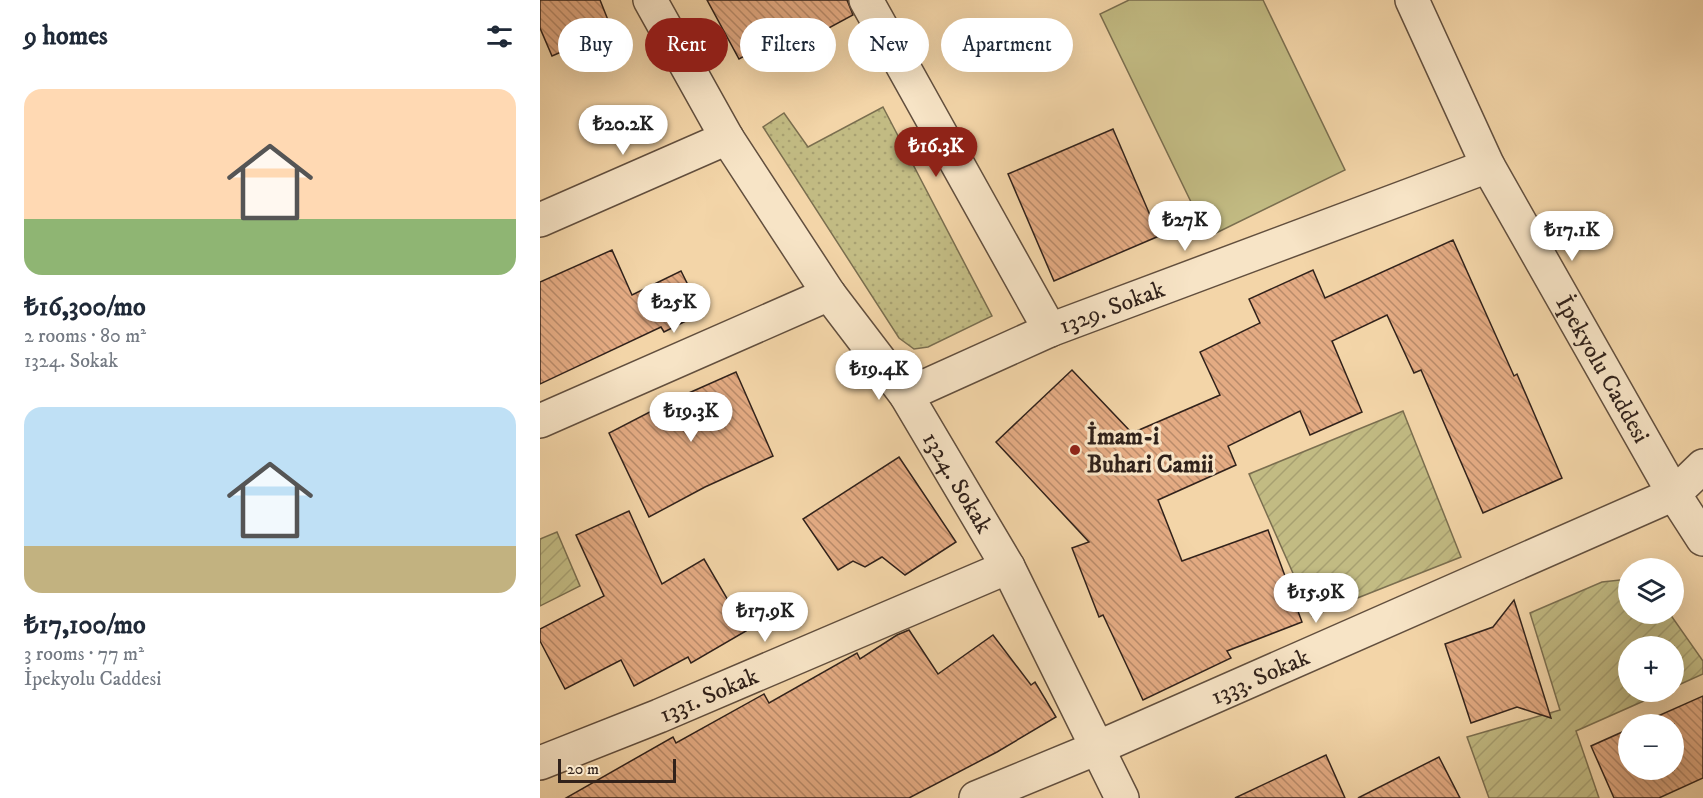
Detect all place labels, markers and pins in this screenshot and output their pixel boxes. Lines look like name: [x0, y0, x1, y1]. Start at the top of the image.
pin: ₺20.2K: [574, 105, 672, 156]
pin: ₺16.3K: [887, 127, 985, 178]
pin: ₺27K: [1149, 201, 1221, 252]
pin: ₺17.1K: [1523, 211, 1621, 262]
pin: ₺25K: [638, 283, 710, 334]
pin: ₺19.4K: [830, 350, 928, 401]
pin: ₺19.3K: [642, 392, 740, 443]
place label: İmam-i Buhari Camii: [1087, 421, 1213, 480]
marker: İmam-i Buhari Camii: [1068, 443, 1082, 457]
pin: ₺15.9K: [1267, 573, 1365, 624]
pin: ₺17.9K: [716, 592, 814, 643]

